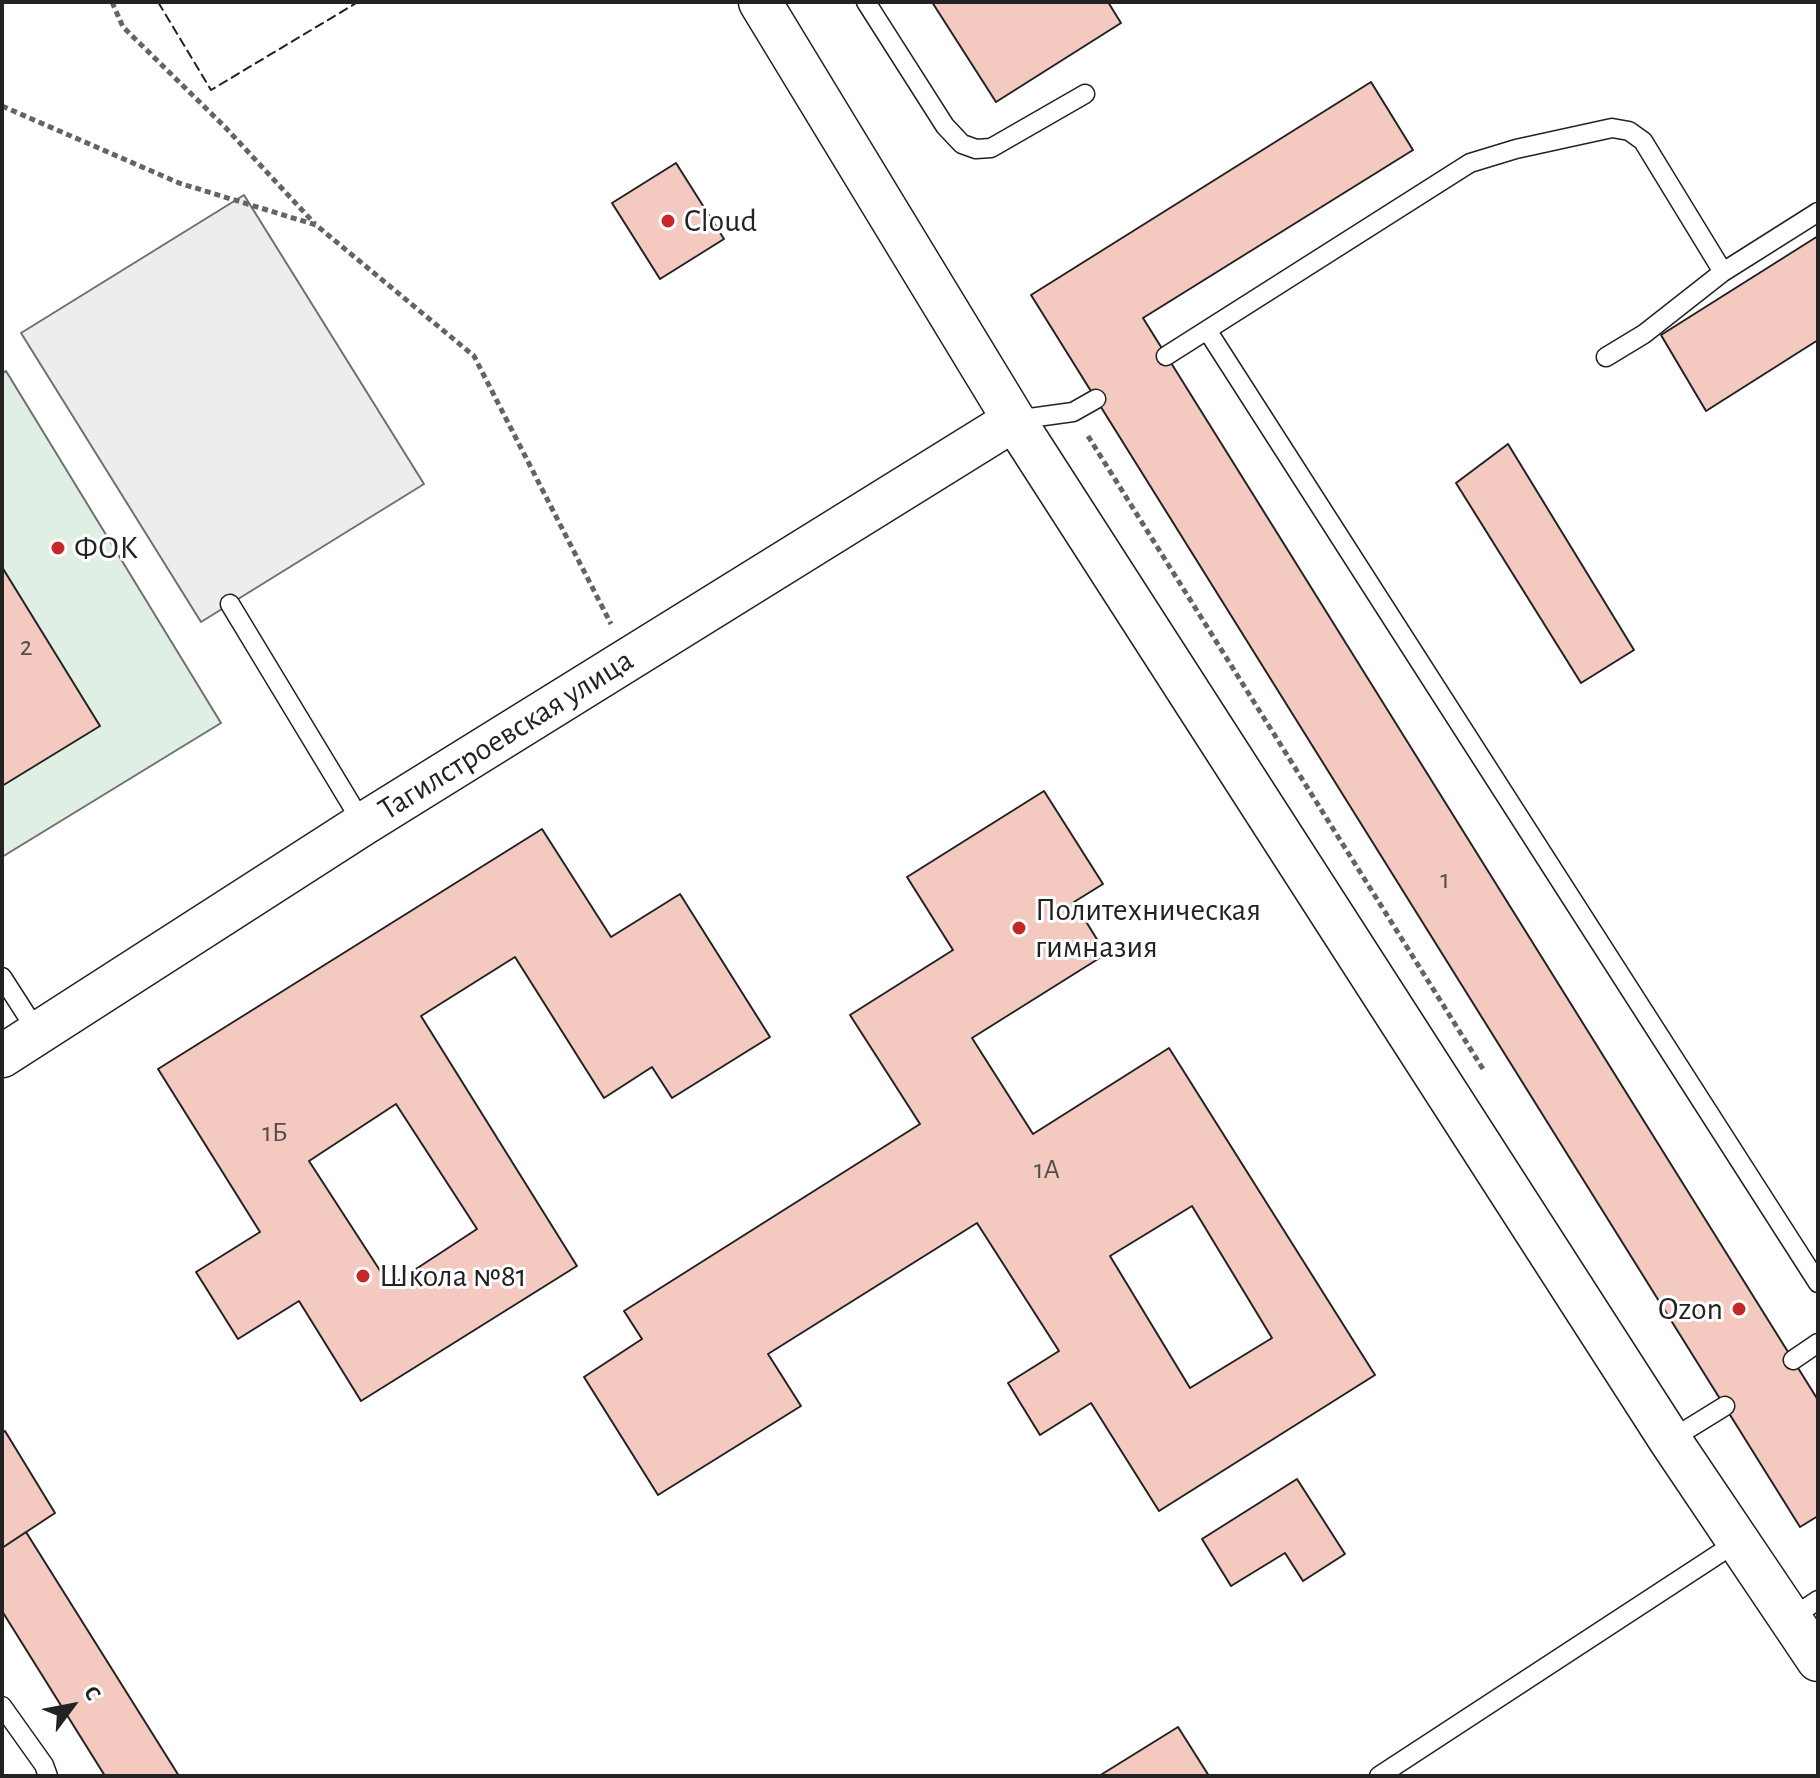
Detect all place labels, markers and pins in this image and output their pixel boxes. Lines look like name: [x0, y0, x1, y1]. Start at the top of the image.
place label: Cloud: [684, 202, 757, 240]
marker: Cloud: [659, 212, 677, 230]
place label: ФОК: [74, 529, 138, 567]
marker: ФОК: [49, 539, 67, 557]
place label: Политехническая гимназия: [1035, 891, 1261, 966]
marker: Политехническая гимназия: [1010, 919, 1028, 937]
place label: Школа №81: [379, 1257, 527, 1295]
marker: Школа №81: [354, 1267, 372, 1285]
place label: Ozon: [1658, 1290, 1723, 1328]
marker: Ozon: [1730, 1300, 1748, 1318]

